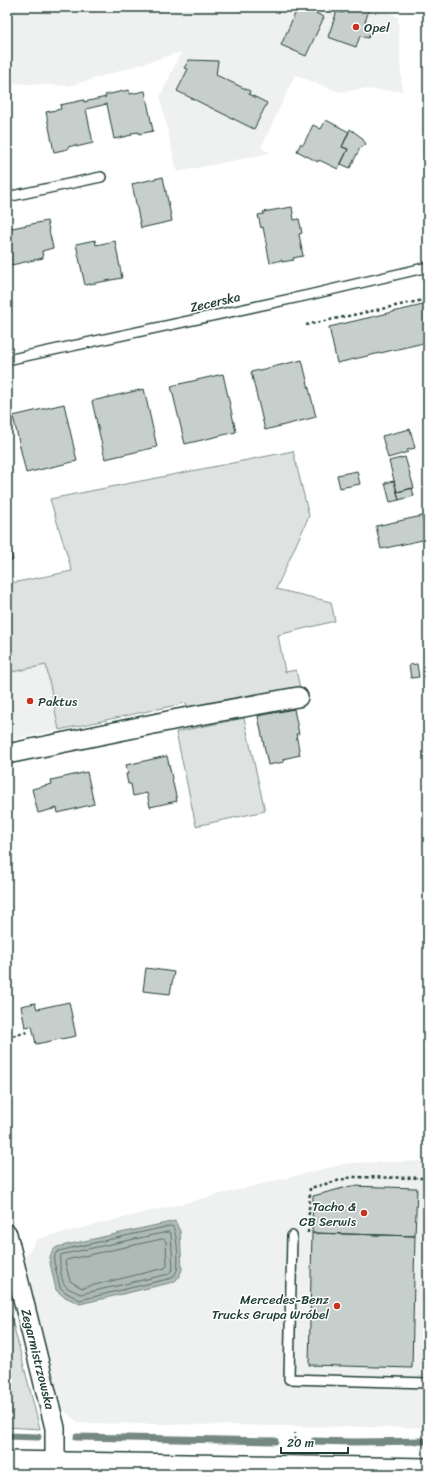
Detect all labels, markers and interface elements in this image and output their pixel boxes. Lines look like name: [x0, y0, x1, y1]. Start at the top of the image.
place label: Opel: [364, 16, 390, 39]
marker: Opel: [351, 22, 361, 32]
street label: Zecerska: [188, 285, 243, 319]
place label: Paktus: [38, 690, 78, 713]
marker: Paktus: [25, 696, 35, 706]
place label: Tacho & CB Serwis: [299, 1195, 357, 1233]
marker: Tacho & CB Serwis: [359, 1208, 369, 1218]
place label: Mercedes-Benz Trucks Grupa Wróbel: [212, 1288, 330, 1326]
marker: Mercedes-Benz Trucks Grupa Wróbel: [332, 1301, 342, 1311]
street label: Zegarmistrzowska: [14, 1306, 62, 1412]
scale bar: [281, 1429, 348, 1455]
text: 20 m: [287, 1432, 314, 1454]

